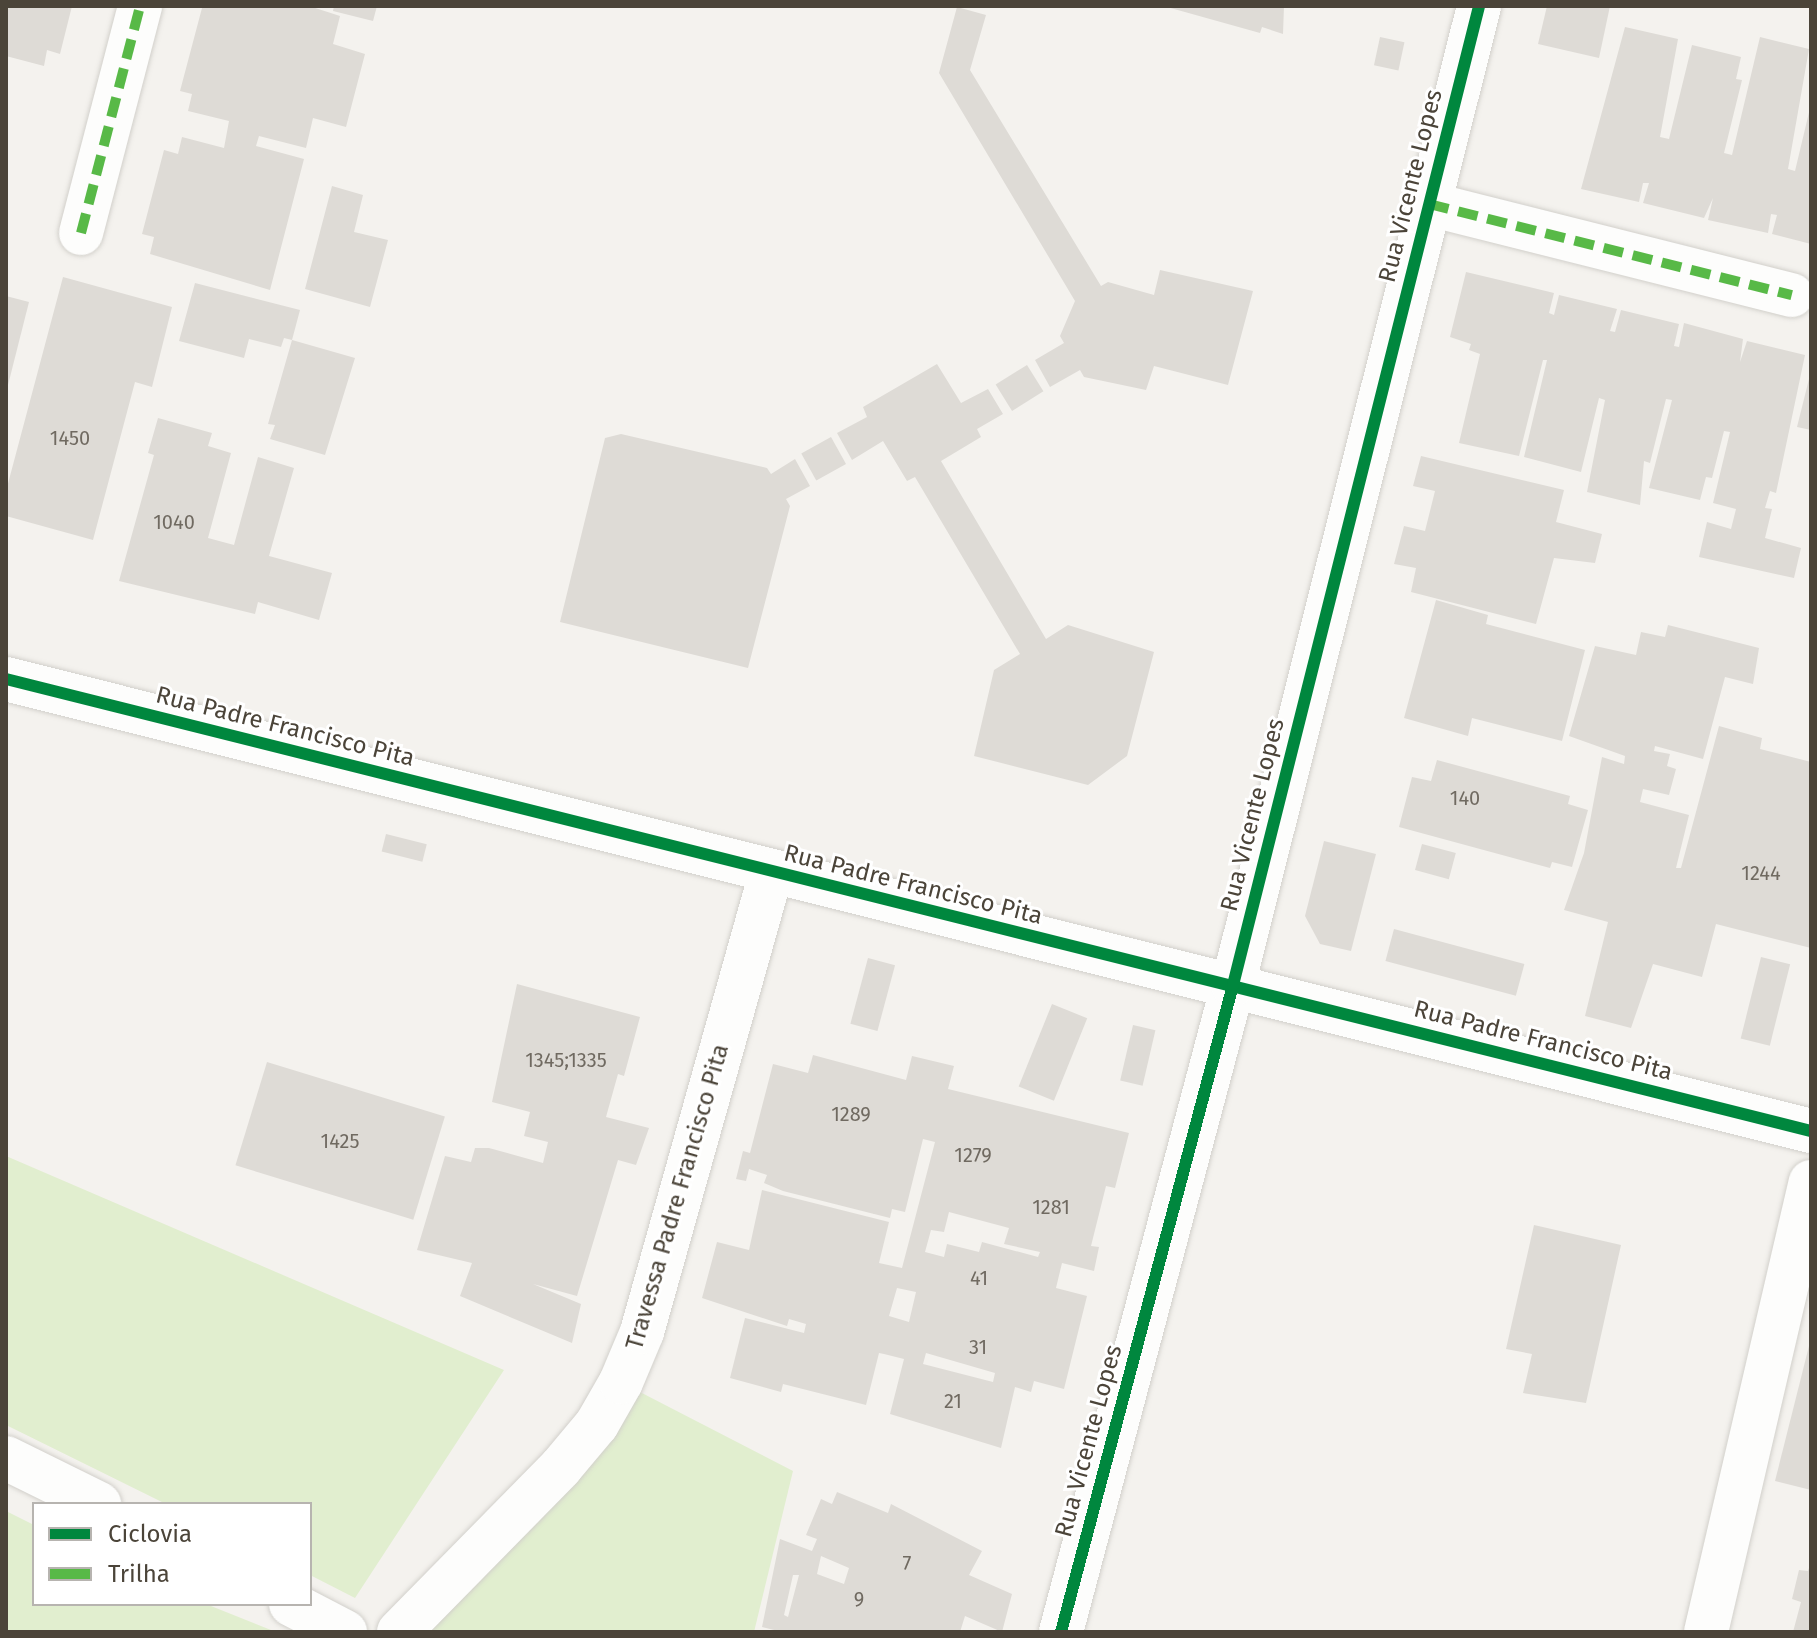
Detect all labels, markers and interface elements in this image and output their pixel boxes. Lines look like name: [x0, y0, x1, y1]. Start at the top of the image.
street label: Rua Vicente Lopes: [1373, 87, 1449, 285]
house number: 1450: [50, 426, 90, 450]
house number: 1040: [153, 510, 195, 534]
street label: Rua Padre Francisco Pita: [153, 681, 417, 773]
street label: Rua Vicente Lopes: [1215, 716, 1291, 914]
house number: 140: [1450, 786, 1480, 810]
street label: Rua Padre Francisco Pita: [781, 839, 1045, 931]
house number: 1244: [1741, 861, 1781, 885]
street label: Rua Padre Francisco Pita: [1411, 995, 1675, 1087]
street label: Travessa Padre Francisco Pita: [621, 1041, 735, 1353]
house number: 1345;1335: [525, 1048, 607, 1072]
house number: 1289: [831, 1102, 871, 1126]
house number: 1425: [321, 1129, 359, 1153]
house number: 1279: [954, 1143, 992, 1167]
house number: 1281: [1032, 1195, 1070, 1219]
house number: 41: [970, 1266, 988, 1290]
house number: 31: [969, 1335, 987, 1359]
street label: Rua Vicente Lopes: [1049, 1342, 1129, 1540]
house number: 21: [944, 1389, 962, 1413]
legend: [32, 1502, 312, 1606]
text: Ciclovia: [108, 1520, 192, 1548]
house number: 7: [903, 1551, 911, 1575]
text: Trilha: [108, 1560, 170, 1588]
house number: 9: [854, 1587, 864, 1611]

